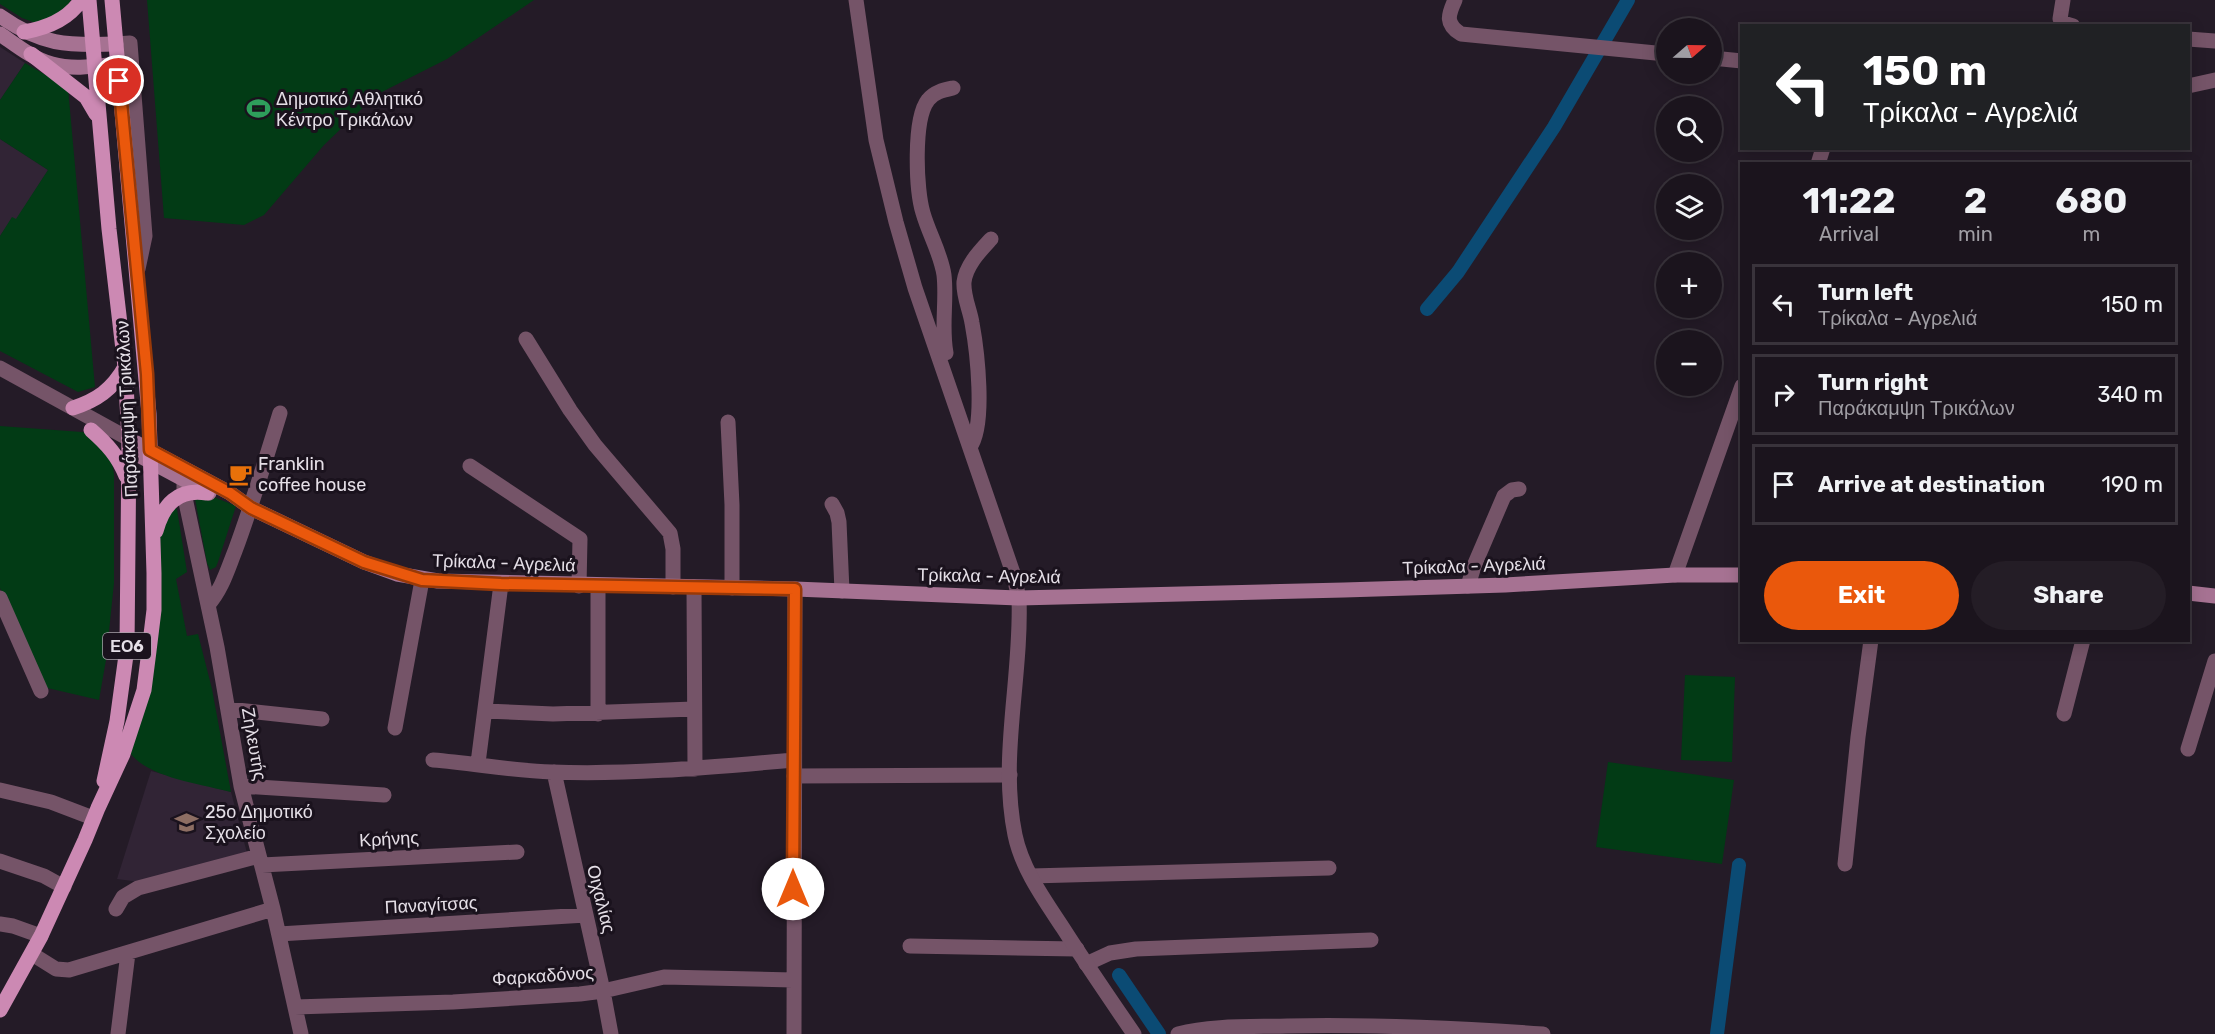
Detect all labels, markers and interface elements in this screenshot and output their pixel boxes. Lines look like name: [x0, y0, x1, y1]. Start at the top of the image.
north arrow: [1656, 18, 1722, 84]
map controls: [1656, 18, 1722, 396]
text: 150 m: [1863, 46, 1987, 96]
icon: left: [1764, 48, 1842, 126]
pin: [93, 55, 144, 106]
icon: arrive: [102, 64, 135, 97]
place label: Δημοτικό Αθλητικό Κέντρο Τρικάλων: [276, 88, 423, 131]
sports icon: Δημοτικό Αθλητικό Κέντρο Τρικάλων: [245, 96, 271, 122]
button: search: [1656, 96, 1722, 162]
text: Τρίκαλα - Αγρελιά: [1863, 97, 2078, 129]
button: layers: [1656, 174, 1722, 240]
text: 11:22: [1802, 179, 1896, 222]
text: 2: [1964, 179, 1987, 222]
text: 680: [2055, 179, 2128, 222]
text: Arrival: [1819, 222, 1879, 246]
text: min: [1958, 222, 1993, 246]
text: m: [2082, 222, 2100, 246]
button: +: [1656, 252, 1722, 318]
text: Turn left: [1818, 279, 1913, 306]
icon: left: [1767, 288, 1800, 321]
text: 150 m: [2102, 291, 2163, 318]
text: Τρίκαλα - Αγρελιά: [1818, 306, 1977, 330]
street label: Παράκαμψη Τρικάλων: [111, 320, 143, 498]
button: −: [1656, 330, 1722, 396]
text: Turn right: [1818, 369, 1928, 396]
icon: right: [1767, 378, 1800, 411]
text: 340 m: [2097, 381, 2163, 408]
text: Παράκαμψη Τρικάλων: [1818, 396, 2015, 420]
place label: Franklin coffee house: [258, 453, 366, 496]
cafe icon: Franklin coffee house: [227, 461, 253, 487]
icon: arrive: [1767, 468, 1800, 501]
text: Arrive at destination: [1818, 471, 2045, 498]
text: 190 m: [2102, 471, 2163, 498]
street label: Τρίκαλα - Αγρελιά: [432, 550, 576, 576]
street label: Τρίκαλα - Αγρελιά: [1402, 553, 1546, 579]
button: Exit: [1764, 561, 1959, 630]
button: Share: [1971, 561, 2166, 630]
street label: Τρίκαλα - Αγρελιά: [917, 564, 1061, 588]
road number: ΕΟ6: [103, 633, 151, 659]
street label: Ζηλευτής: [237, 706, 271, 783]
place label: 25ο Δημοτικό Σχολείο: [205, 801, 313, 844]
school or university icon: 25ο Δημοτικό Σχολείο: [174, 809, 200, 835]
street label: Κρήνης: [358, 826, 420, 852]
position arrow: [761, 857, 825, 921]
street label: Οιχαλίας: [582, 863, 620, 936]
street label: Παναγίτσας: [384, 892, 478, 918]
street label: Φαρκαδόνος: [491, 961, 595, 991]

